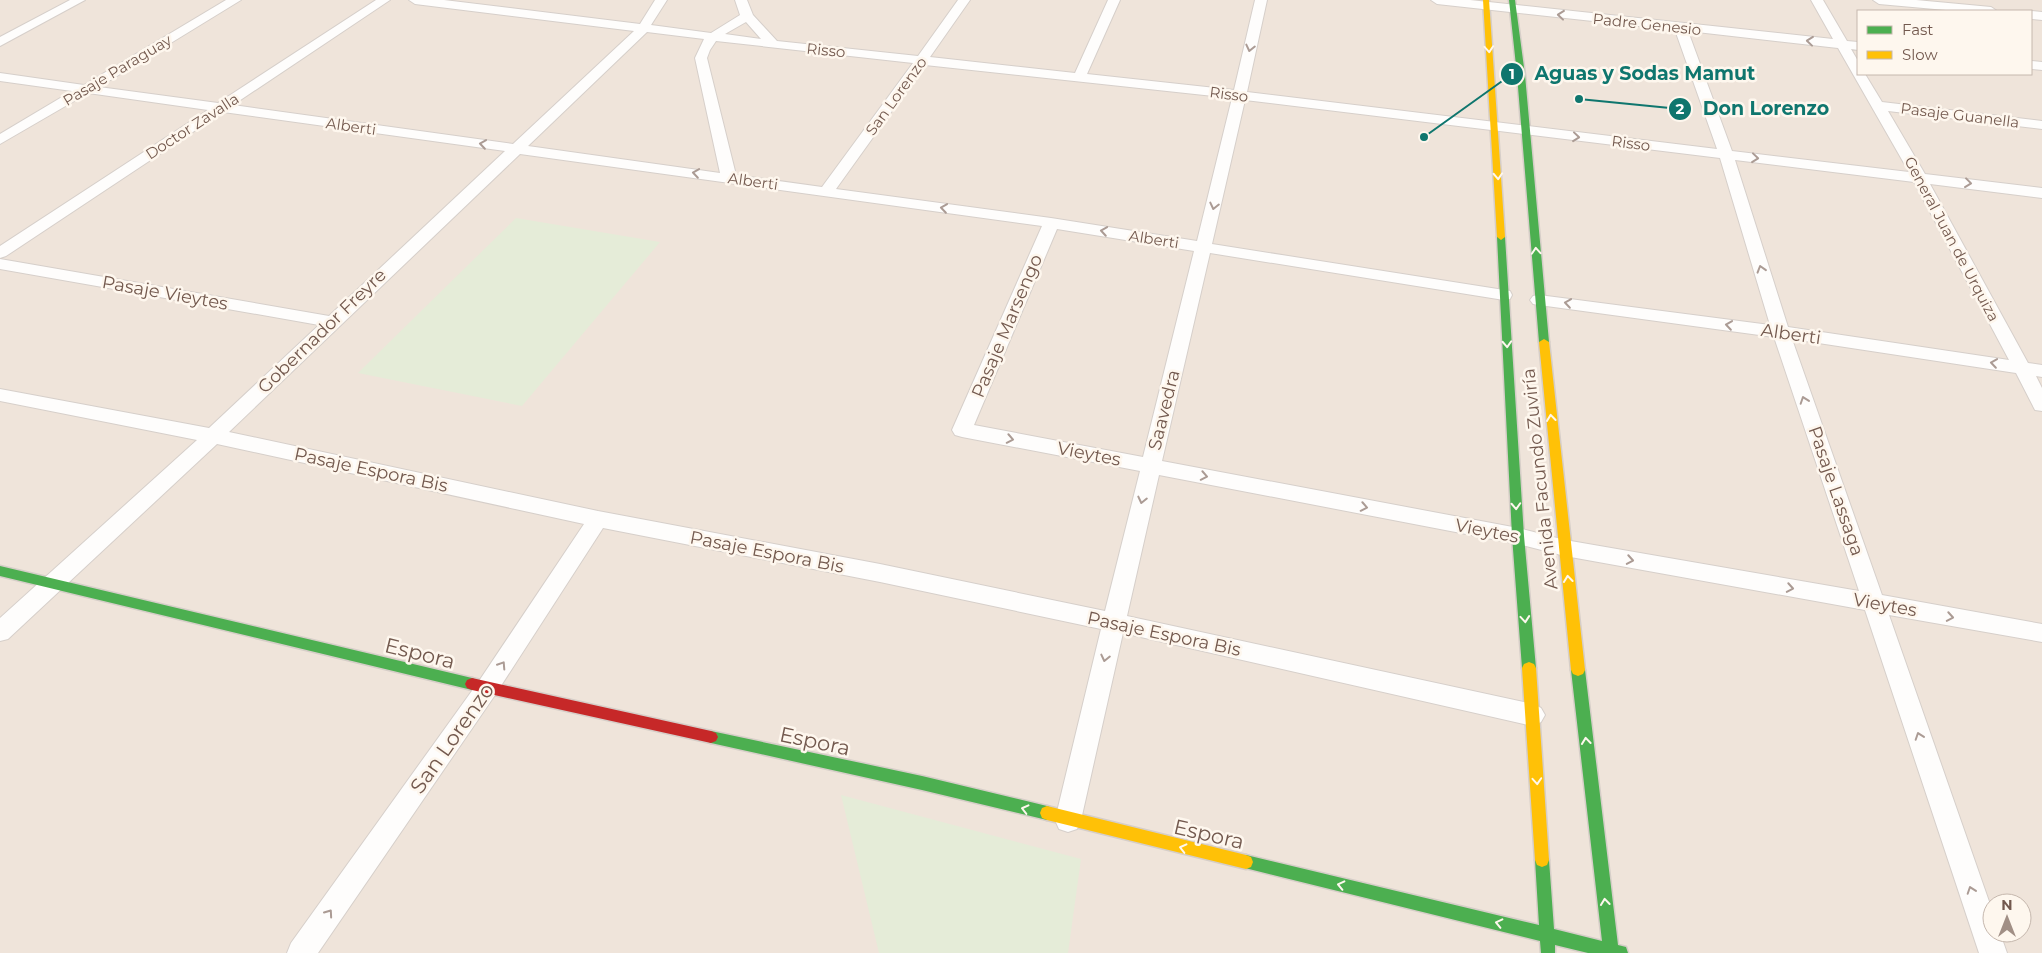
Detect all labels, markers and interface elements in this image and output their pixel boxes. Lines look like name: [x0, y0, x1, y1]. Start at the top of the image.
street label: Padre Genesio: [1592, 9, 1702, 39]
one-way arrow: [1557, 10, 1565, 21]
legend: [1857, 10, 2032, 75]
text: Fast: [1902, 20, 1933, 39]
street label: Pasaje Paraguay: [59, 30, 176, 110]
one-way arrow: [1805, 36, 1813, 47]
street label: Risso: [806, 39, 846, 61]
one-way arrow: [1245, 43, 1256, 52]
one-way arrow: [1484, 45, 1495, 53]
text: Slow: [1902, 45, 1938, 64]
street label: San Lorenzo: [861, 53, 931, 139]
callout: Aguas y Sodas Mamut: [1500, 57, 1765, 91]
text: Aguas y Sodas Mamut: [1534, 62, 1755, 85]
text: 1: [1509, 64, 1515, 83]
street label: Risso: [1209, 82, 1249, 106]
street label: Doctor Zavalla: [142, 89, 242, 163]
callout: Don Lorenzo: [1668, 92, 1839, 126]
text: Don Lorenzo: [1703, 97, 1829, 120]
street label: Pasaje Guanella: [1900, 98, 2020, 132]
text: 2: [1676, 99, 1685, 118]
street label: Alberti: [325, 113, 377, 139]
one-way arrow: [1572, 131, 1580, 142]
street label: Risso: [1611, 131, 1651, 155]
one-way arrow: [478, 140, 487, 150]
one-way arrow: [1751, 152, 1759, 163]
street label: General Juan de Urquiza: [1900, 153, 2004, 325]
one-way arrow: [692, 168, 700, 179]
street label: Alberti: [727, 168, 779, 194]
one-way arrow: [1492, 172, 1503, 180]
one-way arrow: [1964, 177, 1972, 188]
one-way arrow: [1209, 201, 1220, 210]
one-way arrow: [939, 203, 948, 213]
street label: Alberti: [1128, 226, 1180, 252]
one-way arrow: [1100, 227, 1109, 237]
one-way arrow: [1531, 247, 1542, 255]
street label: Pasaje Marsengo: [967, 251, 1047, 401]
street label: Gobernador Freyre: [253, 264, 391, 398]
one-way arrow: [1757, 265, 1767, 273]
street label: Pasaje Vieytes: [100, 271, 230, 315]
one-way arrow: [1564, 299, 1572, 309]
street label: Alberti: [1760, 319, 1822, 349]
one-way arrow: [1725, 320, 1733, 331]
one-way arrow: [1501, 340, 1512, 348]
one-way arrow: [1989, 359, 1998, 369]
street label: Avenida Facundo Zuviría: [1517, 367, 1563, 591]
street label: Saavedra: [1143, 368, 1185, 452]
one-way arrow: [1800, 397, 1810, 405]
one-way arrow: [1546, 413, 1557, 421]
street label: Pasaje Lassaga: [1804, 423, 1868, 559]
one-way arrow: [1006, 433, 1015, 444]
street label: Vieytes: [1055, 437, 1123, 471]
street label: Pasaje Espora Bis: [292, 443, 450, 497]
one-way arrow: [1200, 470, 1209, 481]
one-way arrow: [1137, 495, 1148, 504]
one-way arrow: [1359, 501, 1368, 511]
one-way arrow: [1510, 502, 1521, 510]
street label: Vieytes: [1453, 514, 1521, 548]
street label: Pasaje Espora Bis: [688, 526, 846, 578]
one-way arrow: [1625, 554, 1634, 564]
one-way arrow: [1563, 575, 1574, 583]
one-way arrow: [1785, 583, 1794, 593]
street label: Vieytes: [1851, 589, 1919, 621]
street label: Pasaje Espora Bis: [1085, 607, 1243, 661]
one-way arrow: [1945, 611, 1954, 621]
one-way arrow: [1519, 616, 1530, 624]
street label: Espora: [382, 632, 458, 674]
one-way arrow: [1100, 653, 1111, 662]
one-way arrow: [496, 661, 506, 670]
street label: San Lorenzo: [405, 678, 499, 798]
street label: Espora: [777, 721, 853, 761]
one-way arrow: [1915, 733, 1925, 741]
one-way arrow: [1581, 736, 1592, 744]
one-way arrow: [1532, 778, 1543, 786]
one-way arrow: [1021, 804, 1030, 815]
street label: Espora: [1171, 814, 1247, 854]
one-way arrow: [1179, 843, 1188, 854]
one-way arrow: [1337, 880, 1346, 891]
one-way arrow: [1967, 887, 1977, 895]
north arrow: [1982, 893, 2032, 943]
text: N: [2001, 896, 2013, 914]
one-way arrow: [1600, 898, 1611, 906]
one-way arrow: [323, 909, 332, 919]
one-way arrow: [1496, 918, 1504, 928]

